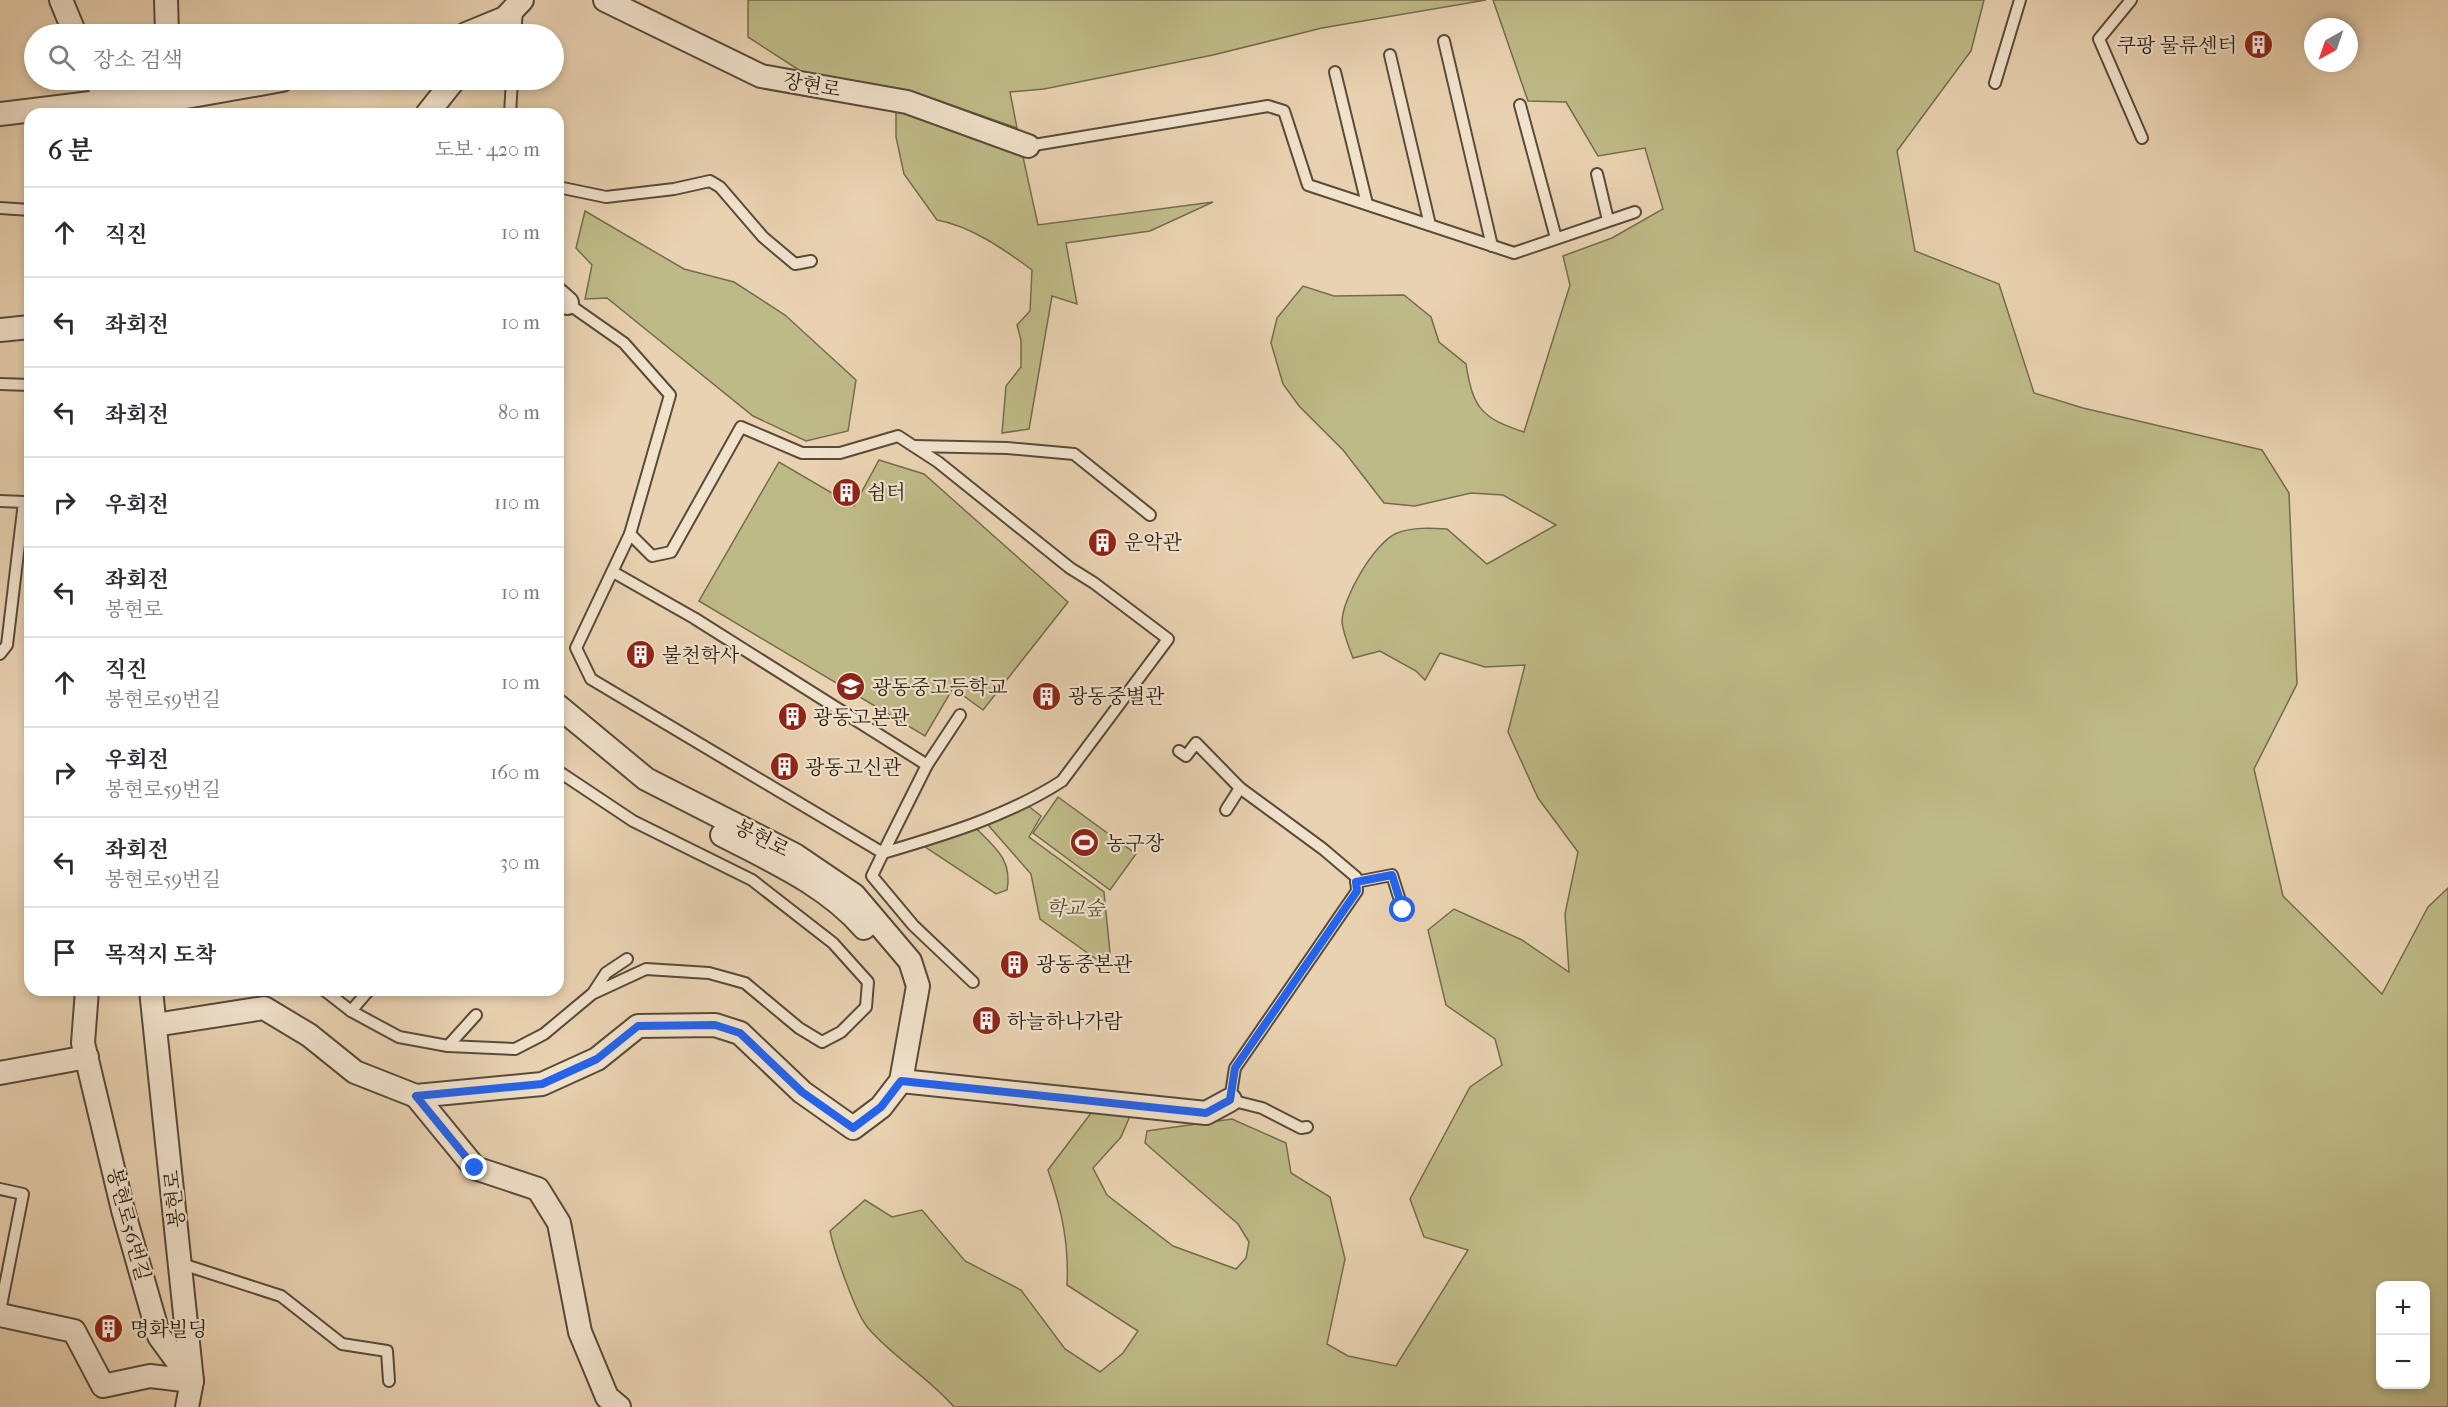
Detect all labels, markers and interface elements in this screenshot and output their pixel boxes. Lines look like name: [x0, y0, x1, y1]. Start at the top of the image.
north arrow: [2304, 18, 2358, 72]
search box: [24, 24, 564, 90]
building icon: 쿠팡 물류센터: [2242, 29, 2274, 61]
place label: 쿠팡 물류센터: [2117, 34, 2237, 57]
icon: search: [45, 41, 78, 74]
text: 장소 검색: [93, 47, 183, 73]
street label: 장현로: [781, 69, 842, 102]
text: 6 분: [48, 135, 93, 166]
text: 도보 · 420 m: [435, 138, 540, 161]
icon: ahead: [48, 216, 81, 249]
text: 10 m: [501, 221, 540, 244]
text: 직진: [105, 222, 148, 248]
icon: left: [48, 306, 81, 339]
text: 10 m: [501, 311, 540, 334]
text: 좌회전: [105, 312, 169, 338]
icon: left: [48, 396, 81, 429]
text: 80 m: [498, 401, 540, 424]
text: 좌회전: [105, 402, 169, 428]
building icon: 쉼터: [830, 476, 862, 508]
place label: 쉼터: [867, 481, 906, 504]
icon: right: [48, 486, 81, 519]
text: 110 m: [494, 491, 540, 514]
text: 우회전: [105, 492, 169, 518]
building icon: 운악관: [1087, 526, 1119, 558]
place label: 운악관: [1124, 531, 1183, 554]
text: 좌회전: [105, 567, 169, 593]
icon: left: [48, 576, 81, 609]
text: 10 m: [501, 581, 540, 604]
text: 봉현로: [105, 598, 163, 621]
building icon: 불천학사: [625, 639, 657, 671]
place label: 불천학사: [662, 644, 740, 667]
text: 직진: [105, 657, 148, 683]
icon: ahead: [48, 666, 81, 699]
text: 10 m: [501, 671, 540, 694]
school or university icon: 광동중고등학교: [835, 671, 867, 703]
place label: 광동중고등학교: [872, 676, 1008, 699]
building icon: 광동중별관: [1031, 680, 1063, 712]
place label: 광동중별관: [1068, 685, 1165, 708]
text: 봉현로59번길: [105, 688, 221, 711]
building icon: 광동고본관: [776, 701, 808, 733]
place label: 광동고본관: [813, 706, 910, 729]
text: 우회전: [105, 747, 169, 773]
building icon: 광동고신관: [768, 751, 800, 783]
icon: right: [48, 756, 81, 789]
place label: 광동고신관: [805, 756, 902, 779]
text: 160 m: [490, 761, 540, 784]
text: 봉현로59번길: [105, 778, 221, 801]
street label: 봉현로: [731, 815, 793, 862]
sports icon: 농구장: [1069, 827, 1101, 859]
place label: 농구장: [1106, 832, 1165, 855]
text: 좌회전: [105, 837, 169, 863]
icon: left: [48, 846, 81, 879]
text: 30 m: [500, 851, 540, 874]
text: 봉현로59번길: [105, 868, 221, 891]
route start: [1389, 896, 1415, 922]
park label: 학교숲: [1046, 897, 1106, 920]
icon: arrive: [48, 936, 81, 969]
text: 목적지 도착: [105, 942, 216, 968]
building icon: 광동중본관: [999, 948, 1031, 980]
place label: 광동중본관: [1036, 953, 1133, 976]
building icon: 하늘하나가람: [970, 1005, 1002, 1037]
place label: 하늘하나가람: [1007, 1010, 1124, 1033]
route end: [461, 1154, 487, 1180]
street label: 봉현로56번길: [102, 1165, 155, 1283]
street label: 봉현로: [160, 1169, 189, 1229]
map controls: [2376, 1281, 2430, 1389]
button: +: [2376, 1281, 2430, 1335]
building icon: 명화빌딩: [93, 1313, 125, 1345]
place label: 명화빌딩: [130, 1318, 207, 1341]
button: −: [2376, 1335, 2430, 1389]

